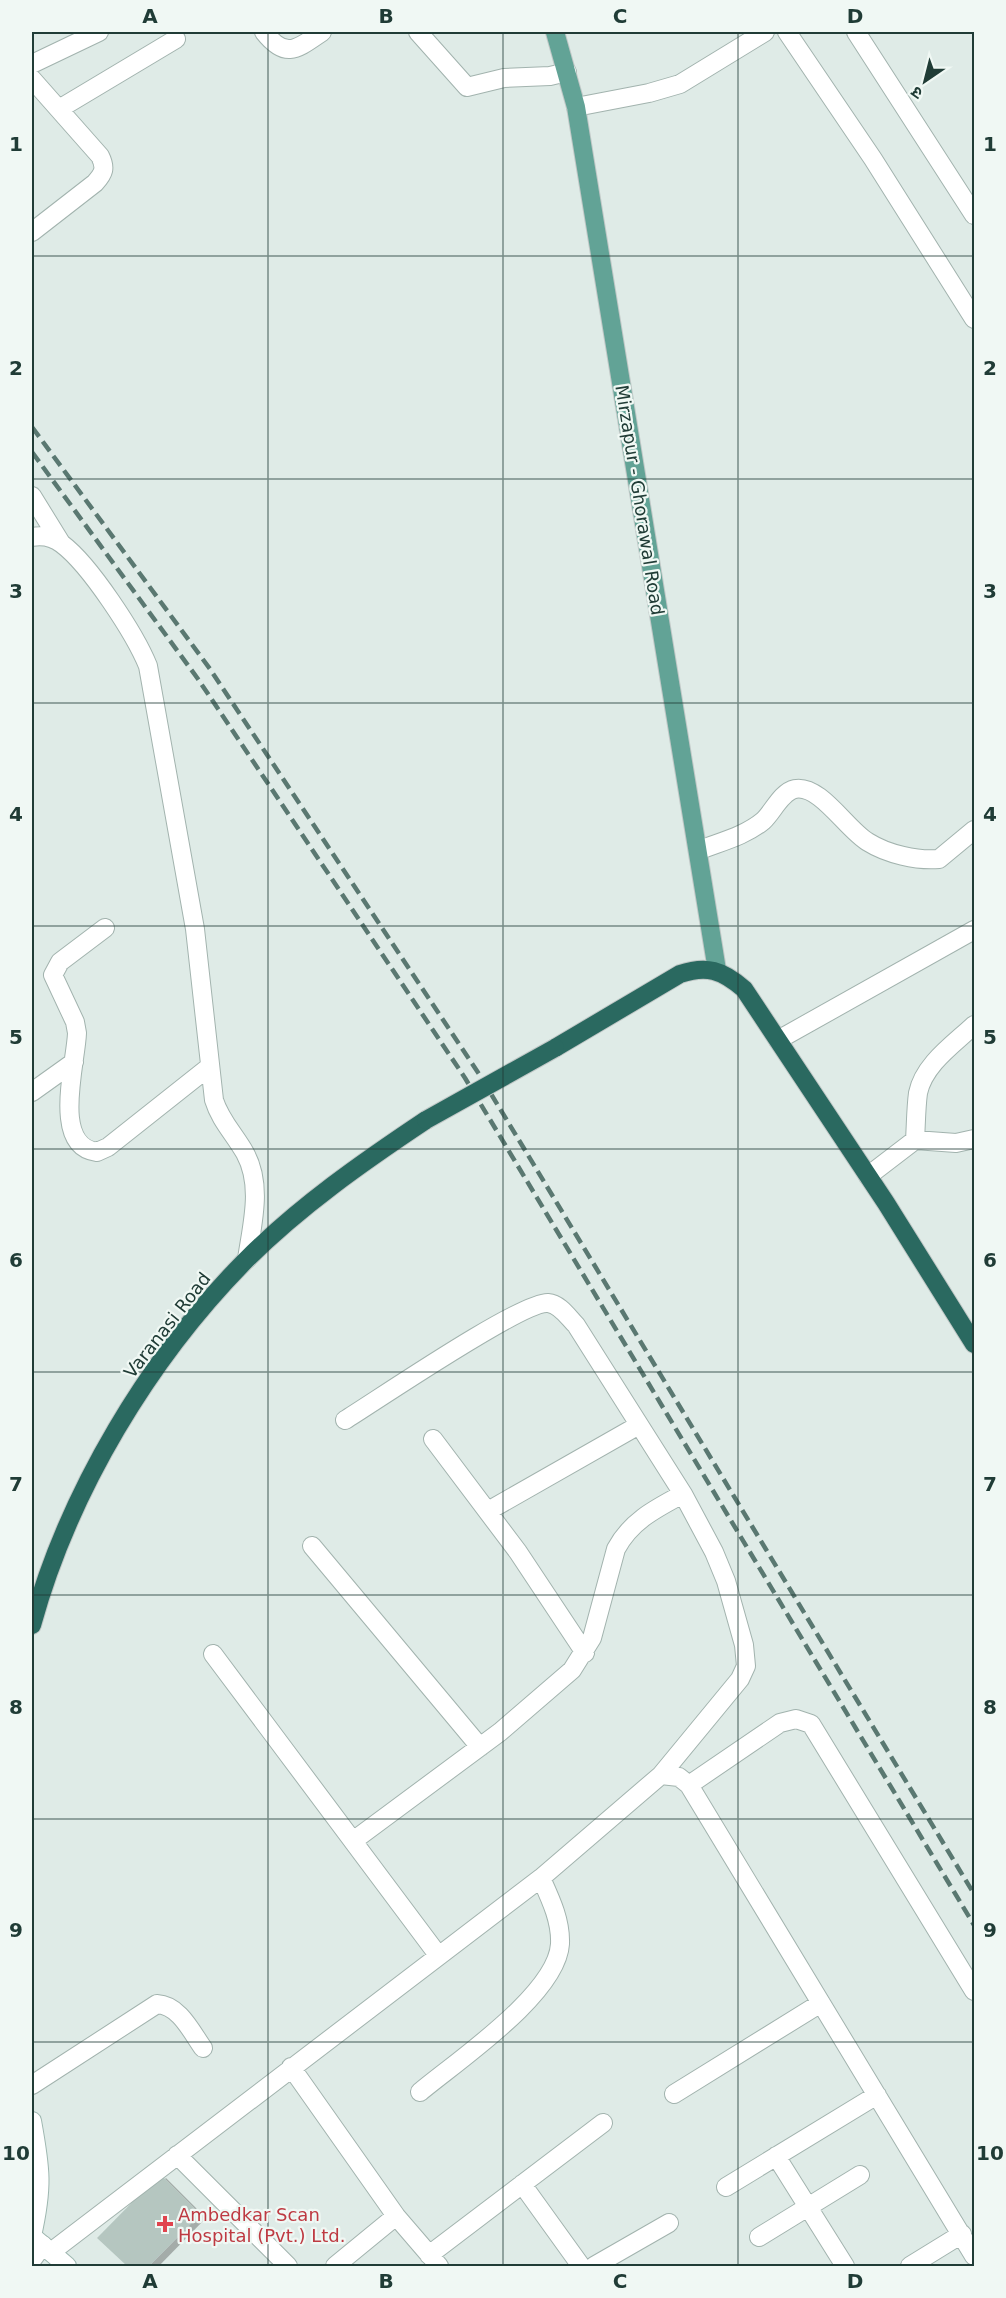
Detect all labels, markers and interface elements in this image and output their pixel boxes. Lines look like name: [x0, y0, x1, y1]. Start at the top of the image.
text: A: [142, 4, 158, 28]
text: B: [378, 4, 394, 28]
text: C: [613, 4, 627, 28]
text: D: [847, 4, 863, 28]
north arrow: [895, 51, 955, 111]
text: उ: [907, 82, 926, 103]
text: 1: [9, 132, 23, 156]
text: 1: [983, 132, 997, 156]
text: 2: [9, 356, 23, 380]
text: 2: [983, 356, 997, 380]
street label: Mirzapur - Ghorawal Road: [611, 383, 669, 617]
text: 3: [9, 579, 23, 603]
text: 3: [983, 579, 997, 603]
text: 4: [9, 802, 23, 826]
text: 4: [983, 802, 997, 826]
text: 5: [9, 1025, 23, 1049]
text: 5: [983, 1025, 997, 1049]
text: 6: [9, 1248, 23, 1272]
text: 6: [983, 1248, 997, 1272]
street label: Varanasi Road: [119, 1268, 215, 1382]
text: 7: [9, 1472, 23, 1496]
text: 7: [983, 1472, 997, 1496]
text: 8: [9, 1695, 23, 1719]
text: 8: [983, 1695, 997, 1719]
text: 9: [9, 1918, 23, 1942]
text: 9: [983, 1918, 997, 1942]
text: 10: [2, 2141, 30, 2165]
text: 10: [976, 2141, 1004, 2165]
place label: Ambedkar Scan Hospital (Pvt.) Ltd.: [178, 2204, 345, 2246]
marker: Ambedkar Scan Hospital (Pvt.) Ltd.: [156, 2215, 174, 2233]
text: A: [142, 2269, 158, 2293]
text: B: [378, 2269, 394, 2293]
text: C: [613, 2269, 627, 2293]
text: D: [847, 2269, 863, 2293]

